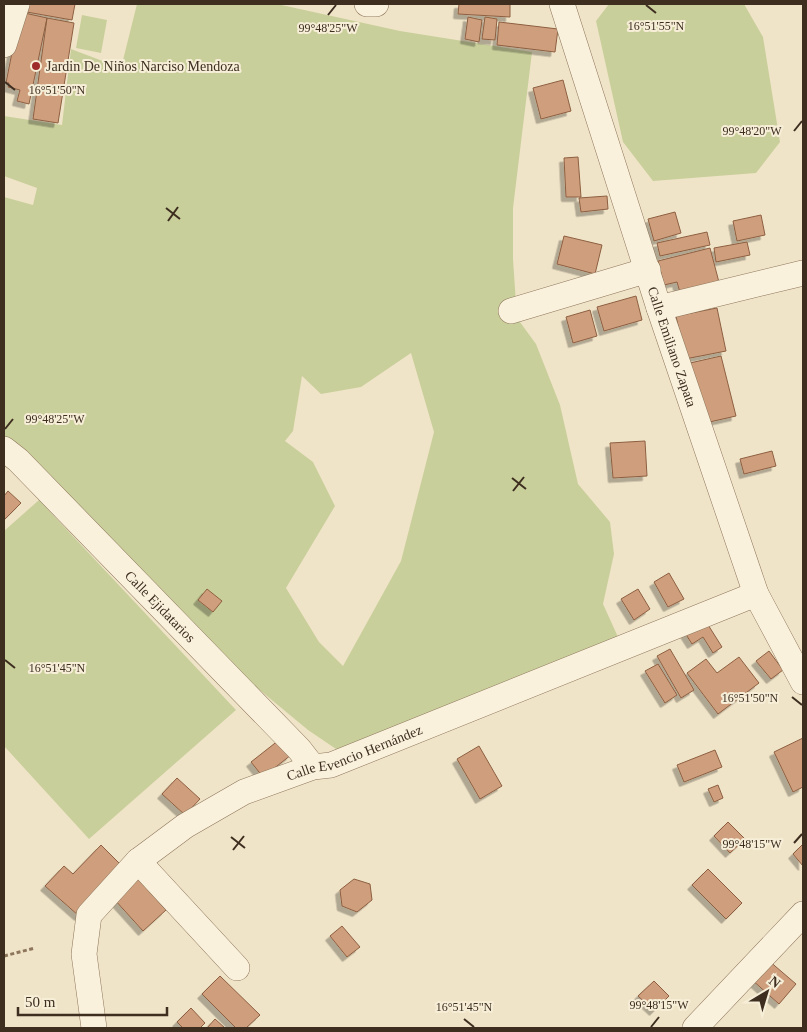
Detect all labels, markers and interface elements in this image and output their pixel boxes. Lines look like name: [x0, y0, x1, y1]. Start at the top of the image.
text: 16°51'55"N: [628, 19, 685, 33]
text: 99°48'25"W: [298, 21, 358, 35]
place label: Jardin De Niños Narciso Mendoza: [46, 59, 240, 74]
marker: Jardin De Niños Narciso Mendoza: [30, 60, 42, 72]
text: 16°51'50"N: [29, 83, 86, 97]
text: 99°48'20"W: [722, 124, 782, 138]
street label: Calle Emiliano Zapata: [645, 285, 699, 410]
text: 99°48'25"W: [25, 412, 85, 426]
street label: Calle Ejidatarios: [122, 568, 198, 646]
text: 16°51'45"N: [29, 661, 86, 675]
text: 16°51'50"N: [722, 691, 779, 705]
street label: Calle Evencio Hernández: [285, 722, 424, 784]
text: 99°48'15"W: [722, 837, 782, 851]
north arrow: [742, 967, 792, 1017]
text: N: [766, 973, 783, 991]
scale bar: [18, 984, 166, 1016]
text: 50 m: [25, 994, 56, 1010]
text: 99°48'15"W: [629, 998, 689, 1012]
text: 16°51'45"N: [436, 1000, 493, 1014]

